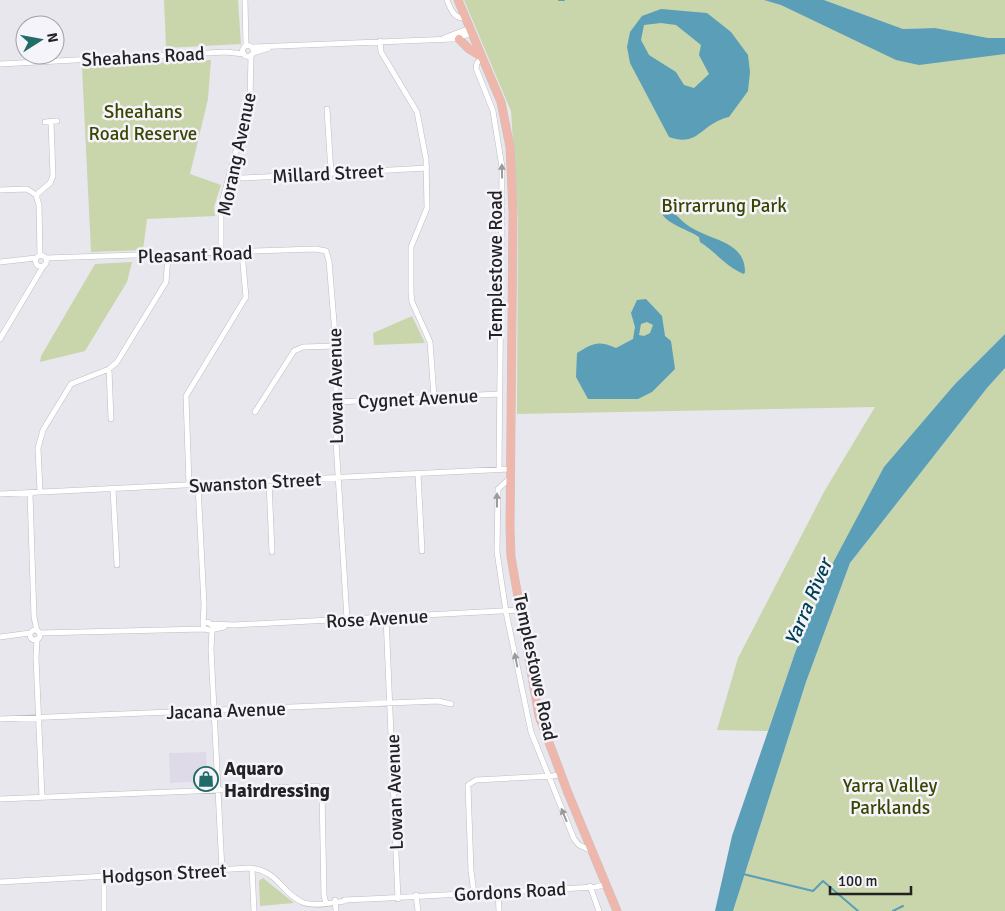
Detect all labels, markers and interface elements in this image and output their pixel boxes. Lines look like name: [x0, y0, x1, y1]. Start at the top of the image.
north arrow: [15, 15, 65, 65]
text: N: [43, 31, 62, 44]
street label: Sheahans Road: [81, 42, 205, 72]
street label: Morang Avenue: [212, 90, 262, 218]
park label: Sheahans Road Reserve: [89, 100, 197, 146]
street label: Millard Street: [272, 159, 385, 189]
one-way arrow: [497, 162, 505, 178]
street label: Templestowe Road: [484, 190, 508, 340]
park label: Birrarrung Park: [661, 194, 787, 218]
street label: Pleasant Road: [137, 241, 253, 269]
street label: Lowan Avenue: [323, 328, 349, 444]
street label: Cygnet Avenue: [357, 384, 479, 414]
street label: Swanston Street: [188, 468, 322, 498]
one-way arrow: [494, 491, 502, 507]
water label: Yarra River: [779, 553, 839, 649]
street label: Templestowe Road: [508, 591, 562, 743]
street label: Rose Avenue: [325, 604, 429, 634]
one-way arrow: [512, 653, 520, 668]
street label: Jacana Avenue: [166, 697, 286, 725]
street label: Lowan Avenue: [381, 733, 409, 850]
place label: Aquaro Hairdressing: [224, 757, 330, 803]
shop icon: Aquaro Hairdressing: [193, 766, 219, 792]
park label: Yarra Valley Parklands: [843, 774, 937, 820]
one-way arrow: [560, 807, 568, 822]
street label: Hodgson Street: [101, 859, 227, 889]
scale bar: [830, 864, 911, 896]
text: 100 m: [838, 872, 878, 890]
street label: Gordons Road: [453, 877, 567, 907]

